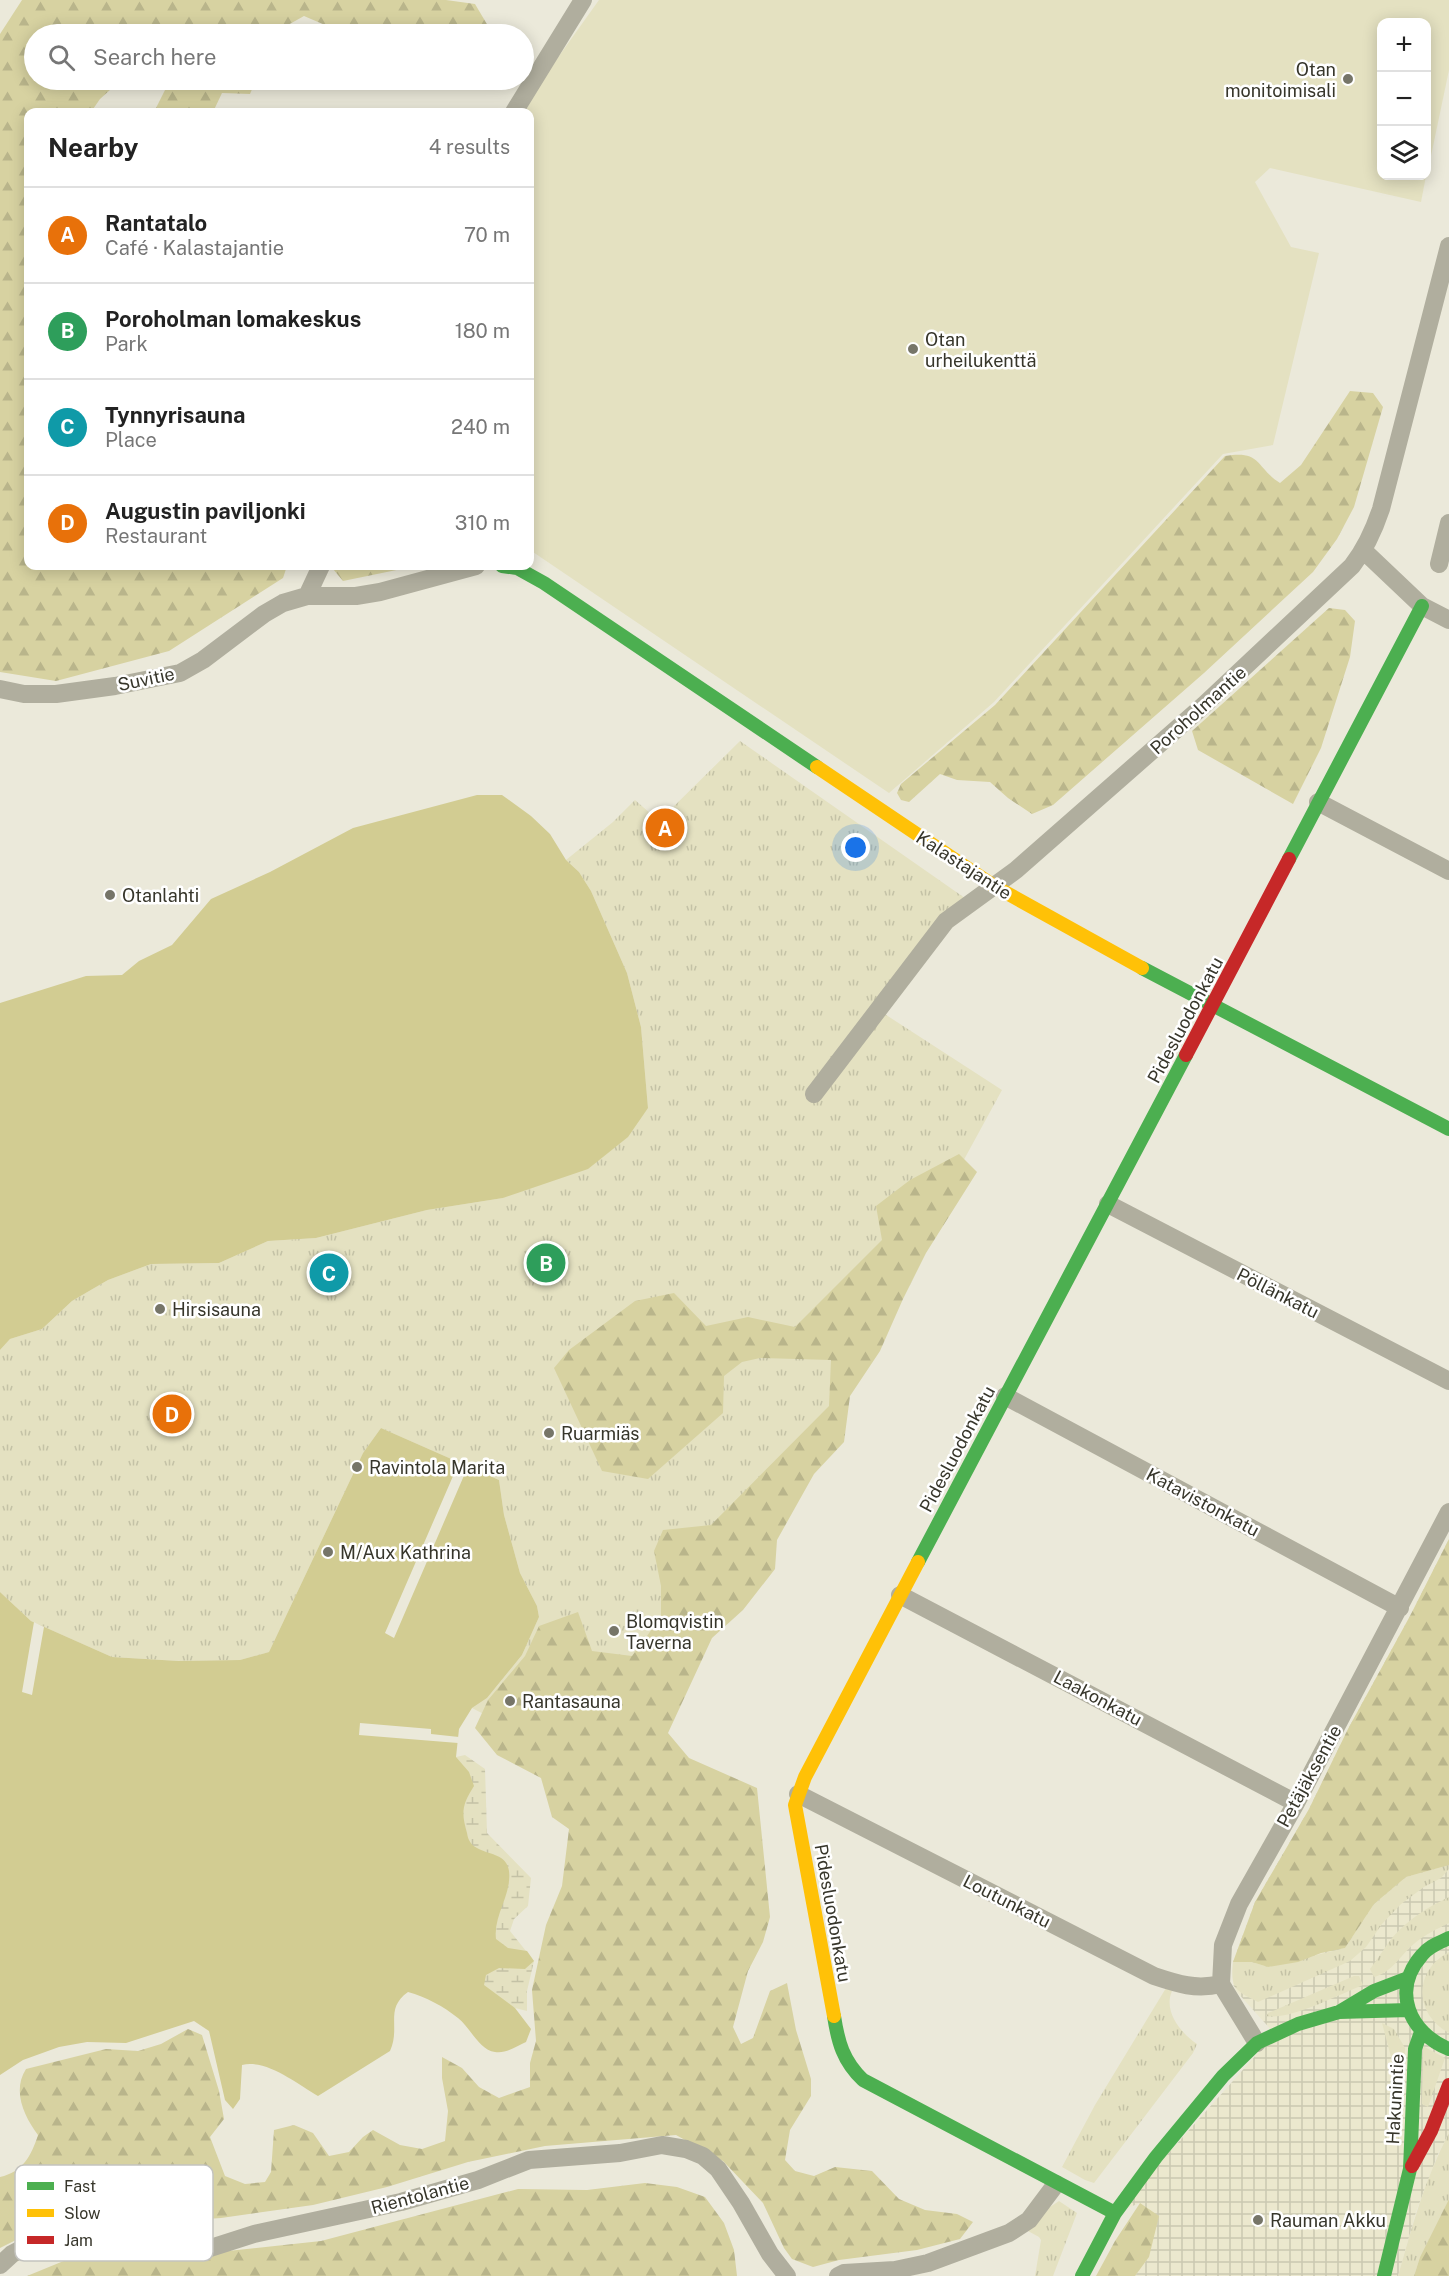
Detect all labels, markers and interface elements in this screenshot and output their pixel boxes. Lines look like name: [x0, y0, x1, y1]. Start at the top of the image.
map controls: [1377, 18, 1431, 180]
button: +: [1377, 18, 1431, 72]
search box: [24, 24, 534, 90]
icon: search: [45, 41, 78, 74]
text: Search here: [93, 44, 217, 70]
place label: Otan monitoimisali: [1225, 59, 1336, 101]
marker: Otan monitoimisali: [1341, 72, 1355, 86]
button: −: [1377, 72, 1431, 126]
button: layers: [1377, 126, 1431, 180]
text: Nearby: [48, 132, 138, 163]
text: 4 results: [429, 135, 510, 159]
text: Rantatalo: [105, 210, 207, 236]
text: A: [60, 223, 75, 247]
text: 70 m: [464, 223, 510, 247]
text: Café · Kalastajantie: [105, 236, 284, 260]
text: Poroholman lomakeskus: [105, 306, 361, 332]
text: B: [61, 319, 74, 343]
text: 180 m: [455, 319, 510, 343]
place label: Otan urheilukenttä: [925, 329, 1036, 371]
text: Park: [105, 332, 148, 356]
marker: Otan urheilukenttä: [906, 342, 920, 356]
text: Tynnyrisauna: [105, 402, 245, 428]
text: C: [60, 415, 75, 439]
text: 240 m: [451, 415, 510, 439]
text: Place: [105, 428, 157, 452]
text: Augustin paviljonki: [105, 498, 306, 524]
text: D: [60, 511, 75, 535]
text: 310 m: [455, 511, 510, 535]
text: Restaurant: [105, 524, 207, 548]
street label: Poroholmantie: [1146, 662, 1250, 758]
street label: Suvitie: [116, 663, 176, 695]
pin: A: [646, 806, 684, 850]
street label: Kalastajantie: [912, 826, 1016, 904]
your location: [841, 833, 870, 862]
place label: Otanlahti: [122, 885, 199, 906]
marker: Otanlahti: [103, 888, 117, 902]
street label: Pidesluodonkatu: [1143, 953, 1227, 1087]
pin: B: [526, 1240, 566, 1286]
pin: C: [310, 1250, 348, 1296]
street label: Pöllänkatu: [1234, 1263, 1322, 1323]
place label: Hirsisauna: [172, 1299, 261, 1320]
marker: Hirsisauna: [153, 1302, 167, 1316]
street label: Pidesluodonkatu: [915, 1382, 999, 1516]
pin: D: [152, 1392, 192, 1436]
place label: Ruarmiäs: [561, 1423, 639, 1444]
marker: Ruarmiäs: [542, 1426, 556, 1440]
place label: Ravintola Marita: [369, 1457, 505, 1478]
marker: Ravintola Marita: [350, 1460, 364, 1474]
street label: Katavistonkatu: [1143, 1463, 1263, 1541]
place label: M/Aux Kathrina: [340, 1542, 471, 1563]
marker: M/Aux Kathrina: [321, 1545, 335, 1559]
place label: Blomqvistin Taverna: [626, 1611, 724, 1653]
marker: Blomqvistin Taverna: [607, 1624, 621, 1638]
street label: Laakonkatu: [1050, 1666, 1146, 1730]
place label: Rantasauna: [522, 1691, 621, 1712]
marker: Rantasauna: [503, 1694, 517, 1708]
street label: Petäjäksentie: [1272, 1721, 1346, 1831]
street label: Pidesluodonkatu: [811, 1842, 855, 1984]
street label: Loutunkatu: [960, 1870, 1054, 1932]
street label: Hakunintie: [1382, 2053, 1408, 2145]
legend: [15, 2165, 213, 2261]
street label: Rientolantie: [369, 2172, 471, 2218]
text: Fast: [64, 2177, 96, 2196]
text: Slow: [64, 2204, 101, 2223]
place label: Rauman Akku: [1270, 2210, 1386, 2231]
marker: Rauman Akku: [1251, 2213, 1265, 2227]
text: Jam: [64, 2231, 93, 2250]

